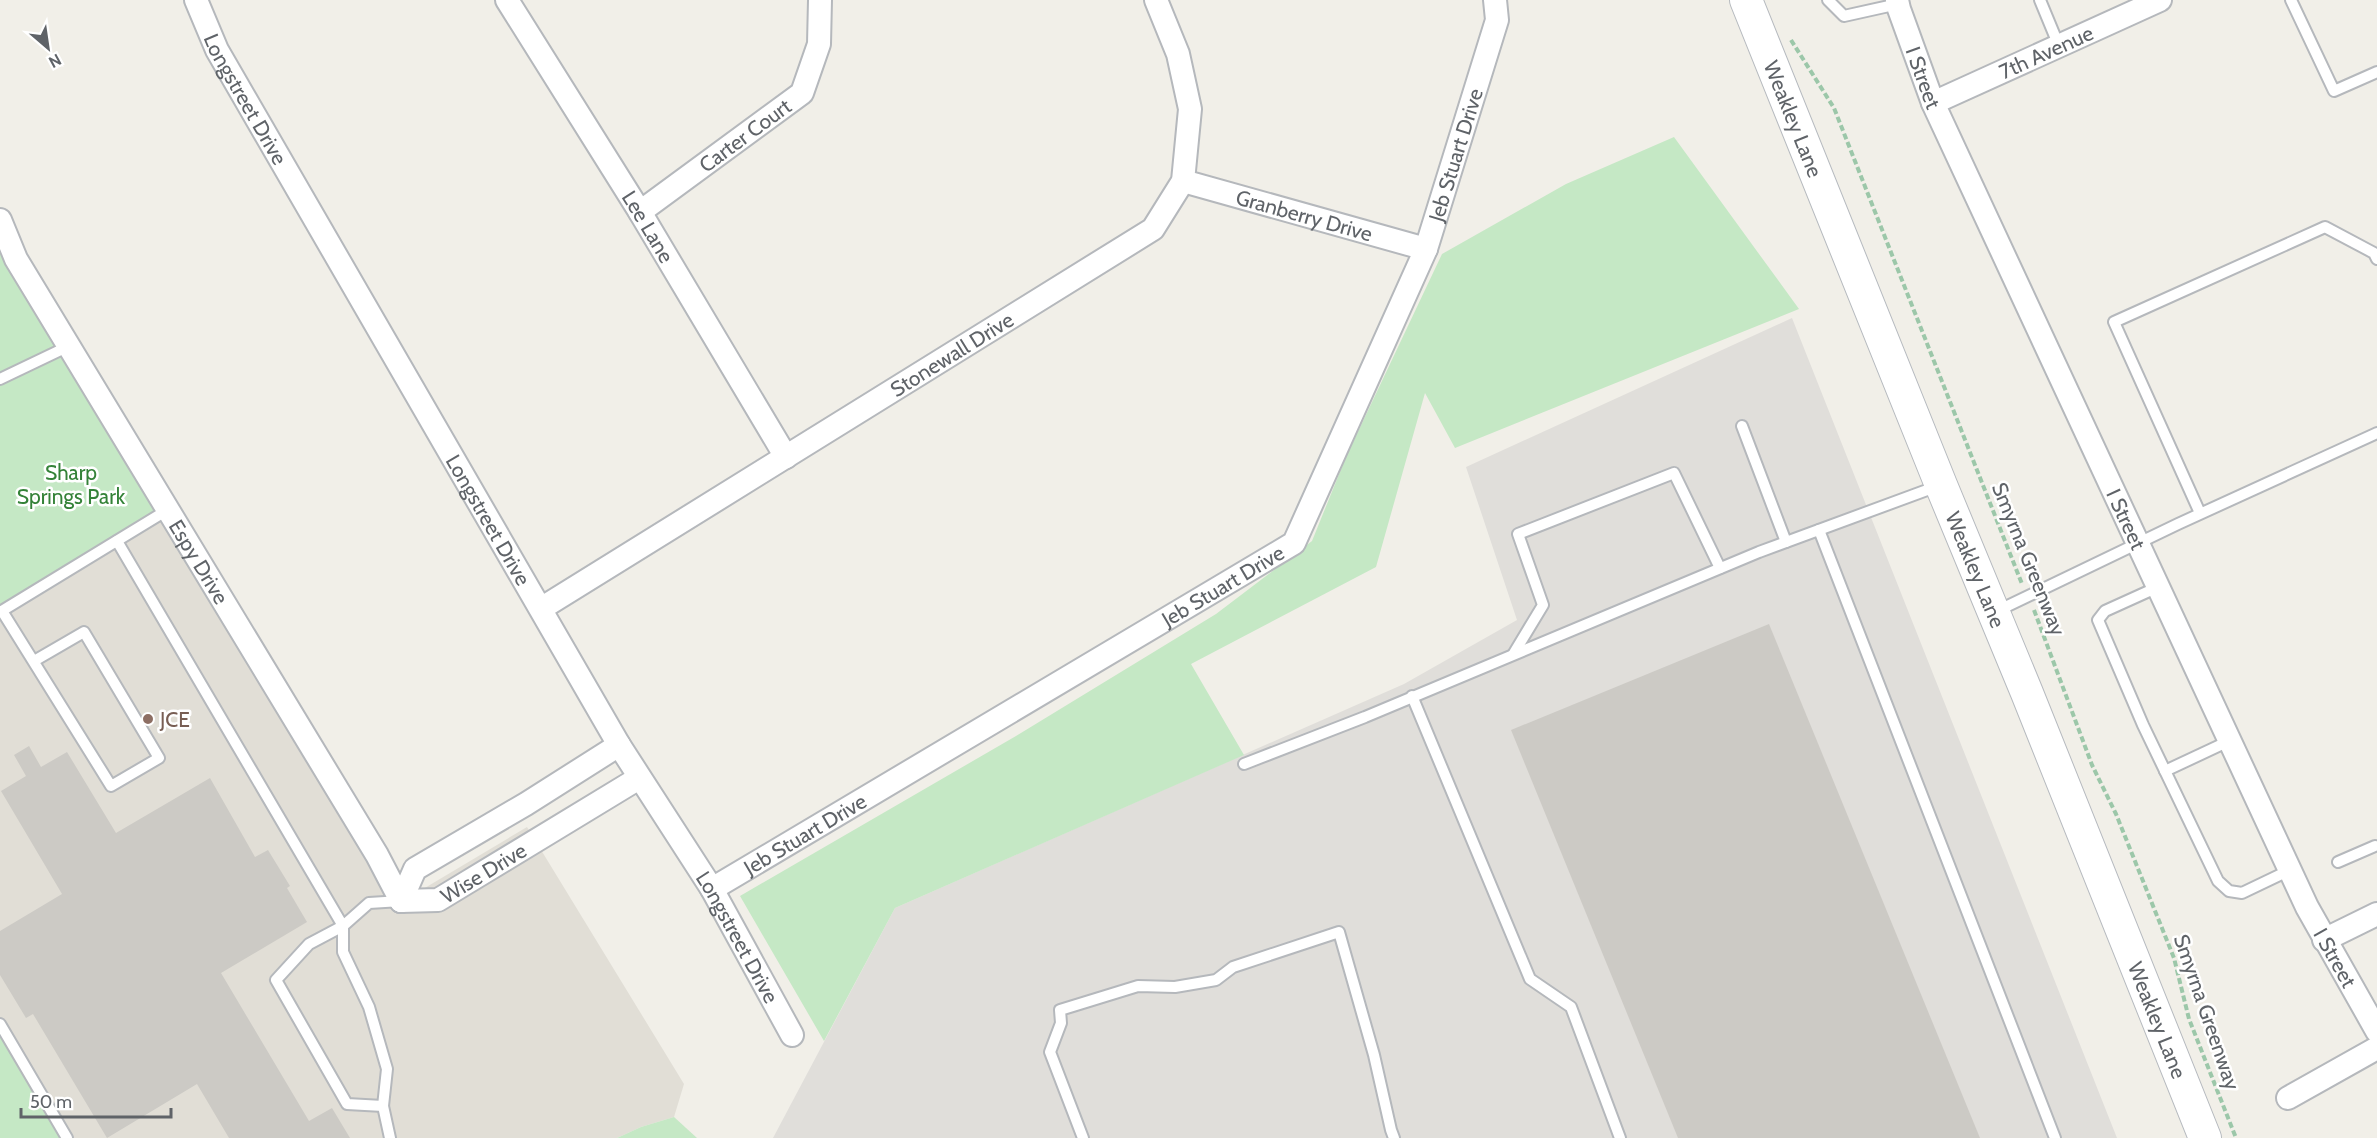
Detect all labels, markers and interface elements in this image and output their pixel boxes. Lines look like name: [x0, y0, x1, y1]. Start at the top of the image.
north arrow: [18, 18, 78, 78]
street label: 7th Avenue: [1995, 20, 2097, 84]
street label: Longstreet Drive: [199, 30, 293, 169]
street label: I Street: [1901, 43, 1946, 113]
text: N: [45, 50, 65, 72]
street label: Weakley Lane: [1759, 57, 1828, 181]
street label: Jeb Stuart Drive: [1423, 85, 1488, 225]
street label: Carter Court: [694, 93, 796, 177]
street label: Granberry Drive: [1233, 184, 1376, 246]
street label: Lee Lane: [617, 186, 680, 267]
street label: Stonewall Drive: [885, 306, 1018, 401]
street label: Longstreet Drive: [441, 450, 536, 590]
park label: Sharp Springs Park: [17, 460, 126, 509]
street label: Smyrna Greenway: [1987, 479, 2071, 640]
street label: I Street: [2102, 485, 2151, 553]
street label: Weakley Lane: [1941, 508, 2011, 631]
street label: Espy Drive: [164, 515, 235, 609]
street label: Jeb Stuart Drive: [1156, 539, 1288, 632]
place label: JCE: [159, 707, 190, 732]
marker: JCE: [141, 712, 155, 726]
street label: Jeb Stuart Drive: [738, 788, 871, 880]
street label: Wise Drive: [436, 837, 531, 908]
street label: Longstreet Drive: [691, 866, 785, 1007]
street label: I Street: [2309, 924, 2362, 992]
street label: Smyrna Greenway: [2169, 931, 2245, 1093]
street label: Weakley Lane: [2123, 958, 2192, 1082]
scale bar: [21, 1081, 171, 1119]
text: 50 m: [30, 1091, 72, 1113]

